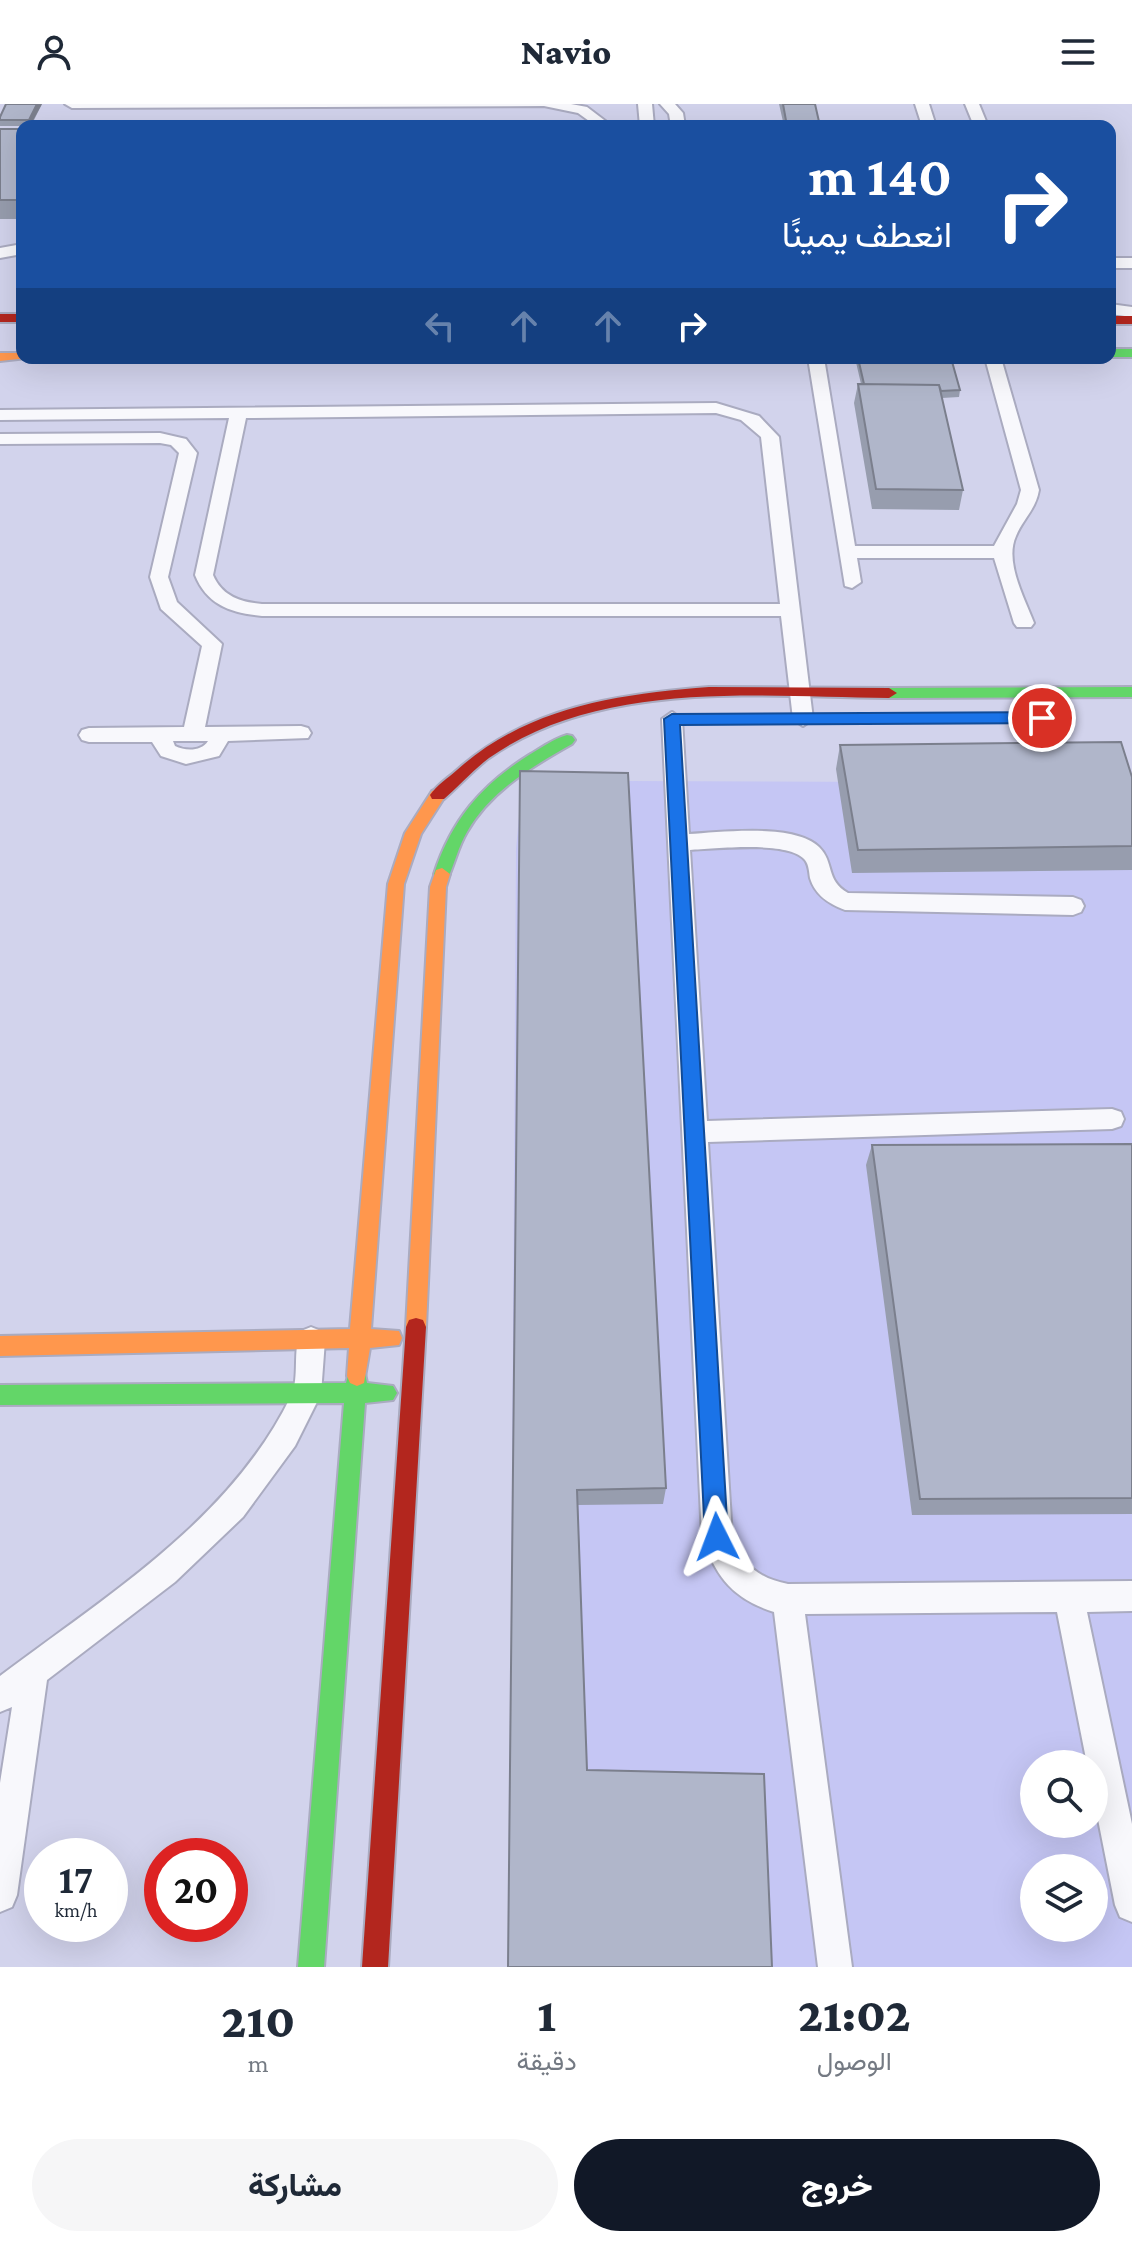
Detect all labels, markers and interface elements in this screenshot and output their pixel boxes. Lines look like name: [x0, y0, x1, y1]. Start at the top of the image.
icon: person: [32, 30, 76, 74]
icon: menu: [1056, 30, 1100, 74]
text: Navio: [521, 32, 611, 72]
text: 140 m: [809, 145, 952, 207]
icon: right: [980, 152, 1084, 256]
text: انعطف يمينًا: [782, 215, 952, 255]
icon: left: [418, 304, 462, 348]
icon: ahead: [502, 304, 546, 348]
icon: ahead: [586, 304, 630, 348]
icon: right: [670, 304, 714, 348]
pin: [1008, 684, 1076, 752]
icon: arrive: [1020, 696, 1064, 740]
position arrow: [675, 1495, 759, 1579]
map controls: [1020, 1750, 1108, 1942]
button: search: [1020, 1750, 1108, 1838]
speed limit sign: 20: [144, 1838, 248, 1942]
button: layers: [1020, 1854, 1108, 1942]
text: 17: [59, 1857, 93, 1902]
text: km/h: [54, 1899, 98, 1921]
text: 1: [537, 1988, 556, 2041]
text: 21:02: [798, 1988, 911, 2041]
text: 210: [221, 1994, 295, 2047]
text: دقيقة: [516, 2047, 577, 2076]
text: الوصول: [817, 2047, 892, 2076]
text: m: [248, 2049, 269, 2078]
button: مشاركة: [32, 2139, 558, 2231]
button: خروج: [574, 2139, 1100, 2231]

